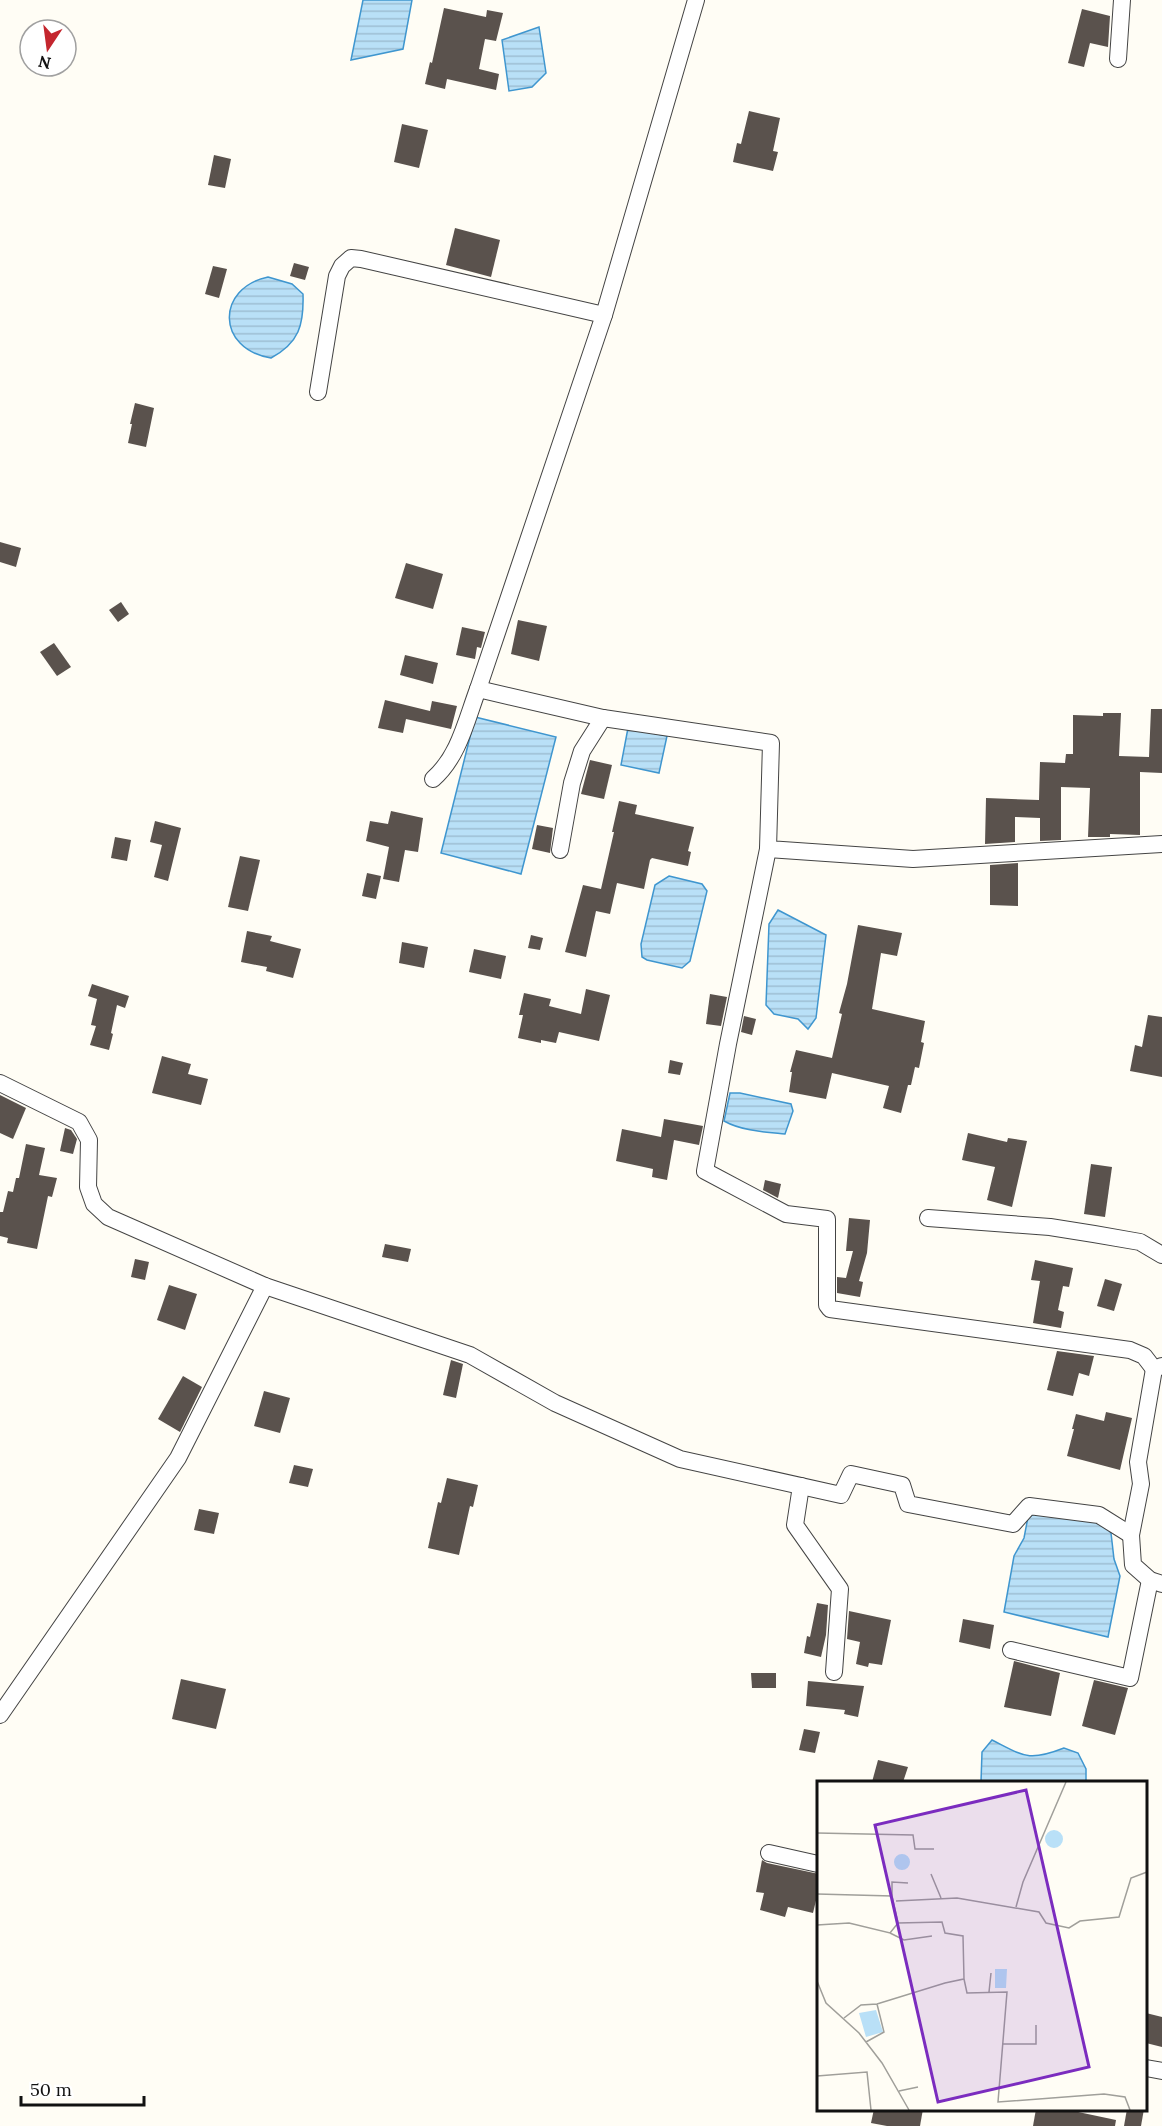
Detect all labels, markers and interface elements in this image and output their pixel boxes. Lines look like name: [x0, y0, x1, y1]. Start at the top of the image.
north arrow: [18, 18, 78, 78]
text: N: [36, 51, 53, 74]
inset map: [817, 1781, 1147, 2111]
scale bar: [21, 2069, 144, 2107]
text: 50 m: [30, 2078, 72, 2101]

